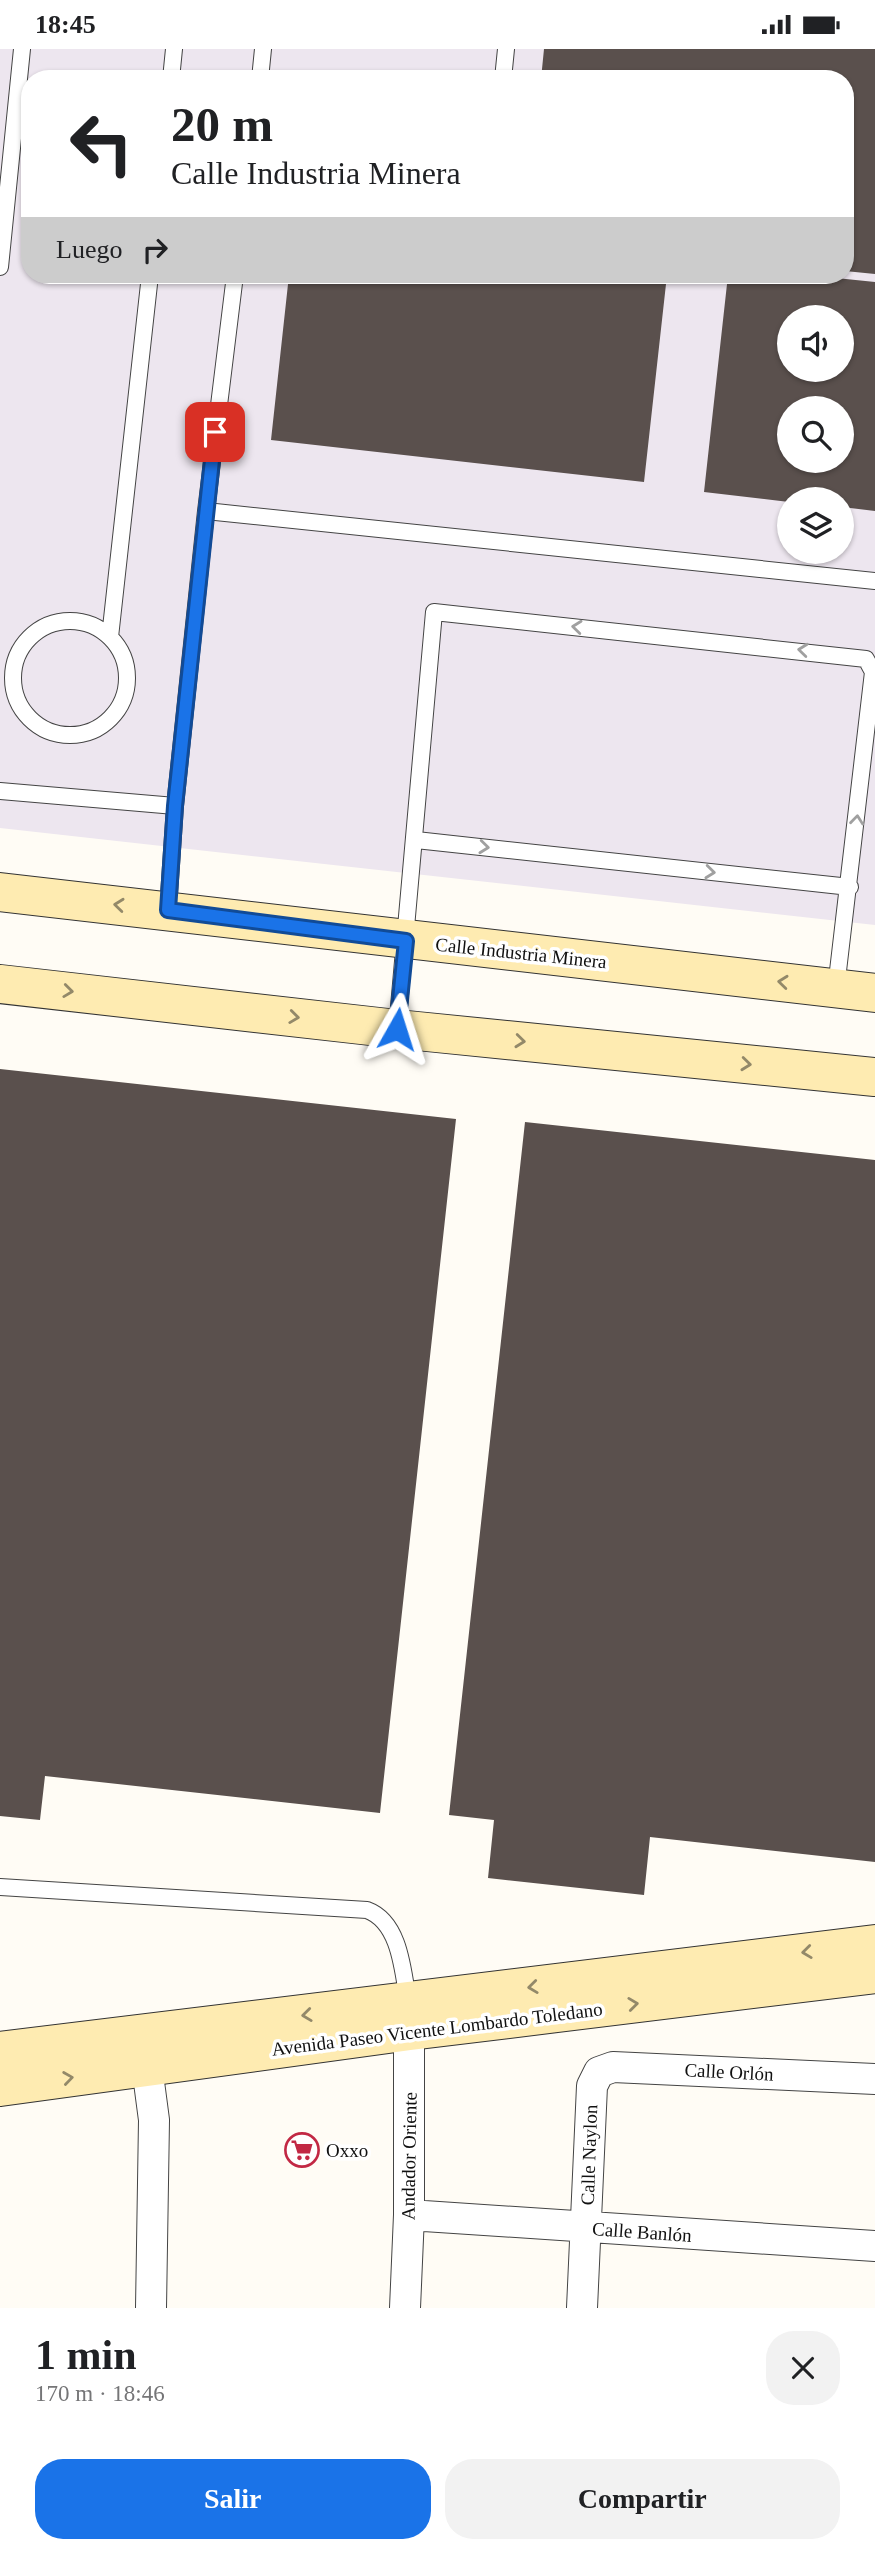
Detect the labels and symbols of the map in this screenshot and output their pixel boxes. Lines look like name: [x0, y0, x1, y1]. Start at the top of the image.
pin: [185, 402, 245, 462]
one-way arrow: [571, 619, 583, 634]
one-way arrow: [797, 643, 808, 658]
one-way arrow: [849, 814, 864, 825]
one-way arrow: [479, 839, 490, 854]
one-way arrow: [705, 864, 716, 879]
one-way arrow: [113, 897, 125, 912]
street label: Calle Industria Minera: [434, 934, 608, 972]
one-way arrow: [777, 975, 788, 990]
one-way arrow: [62, 984, 74, 999]
position arrow: [360, 992, 434, 1066]
one-way arrow: [288, 1010, 300, 1025]
one-way arrow: [514, 1034, 526, 1049]
one-way arrow: [741, 1056, 752, 1071]
one-way arrow: [801, 1945, 813, 1960]
one-way arrow: [527, 1980, 539, 1995]
one-way arrow: [627, 1996, 639, 2011]
street label: Avenida Paseo Vicente Lombardo Toledano: [270, 1998, 604, 2060]
one-way arrow: [301, 2007, 313, 2022]
street label: Calle Orlón: [684, 2059, 775, 2085]
one-way arrow: [62, 2071, 73, 2086]
street label: Andador Oriente: [397, 2092, 421, 2220]
street label: Calle Naylon: [577, 2104, 601, 2206]
supermarket icon: Oxxo: [283, 2131, 321, 2169]
place label: Oxxo: [326, 2140, 368, 2161]
street label: Calle Banlón: [592, 2218, 693, 2246]

